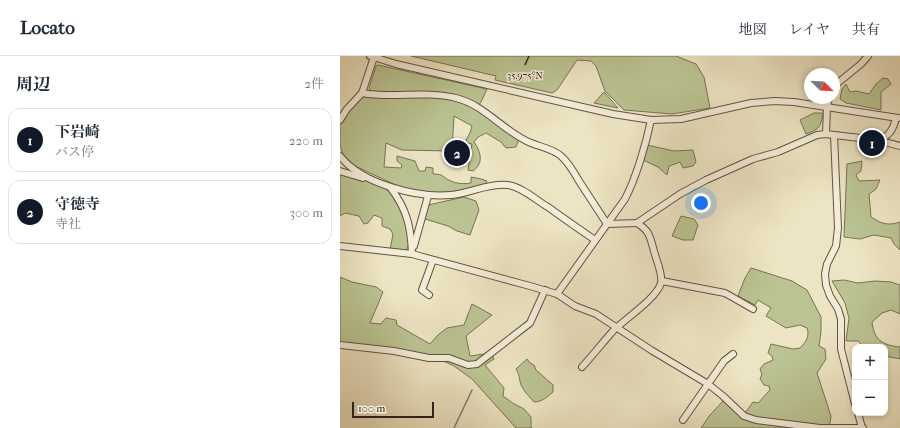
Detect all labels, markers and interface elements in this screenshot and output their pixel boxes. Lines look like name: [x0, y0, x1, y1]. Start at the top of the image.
text: Locato: [20, 17, 75, 39]
text: 地図: [739, 21, 767, 38]
text: レイヤ: [789, 21, 830, 38]
text: 共有: [852, 21, 880, 38]
north arrow: [804, 68, 840, 104]
text: 35.975°N: [507, 70, 543, 82]
text: 周辺: [16, 74, 50, 94]
text: 2件: [304, 76, 324, 91]
text: 下岩崎: [55, 123, 100, 141]
pin: 1: [859, 128, 885, 158]
text: 1: [28, 133, 32, 148]
text: 220 m: [289, 133, 323, 148]
pin: 2: [444, 138, 470, 168]
text: バス停: [55, 144, 94, 159]
your location: [691, 193, 711, 213]
text: 守徳寺: [55, 195, 100, 213]
text: 2: [27, 205, 33, 220]
text: 300 m: [290, 205, 323, 220]
text: 寺社: [55, 216, 81, 231]
map controls: [852, 344, 888, 416]
button: +: [852, 344, 888, 380]
button: −: [852, 380, 888, 416]
scale bar: [352, 400, 434, 419]
text: 100 m: [358, 402, 386, 415]

